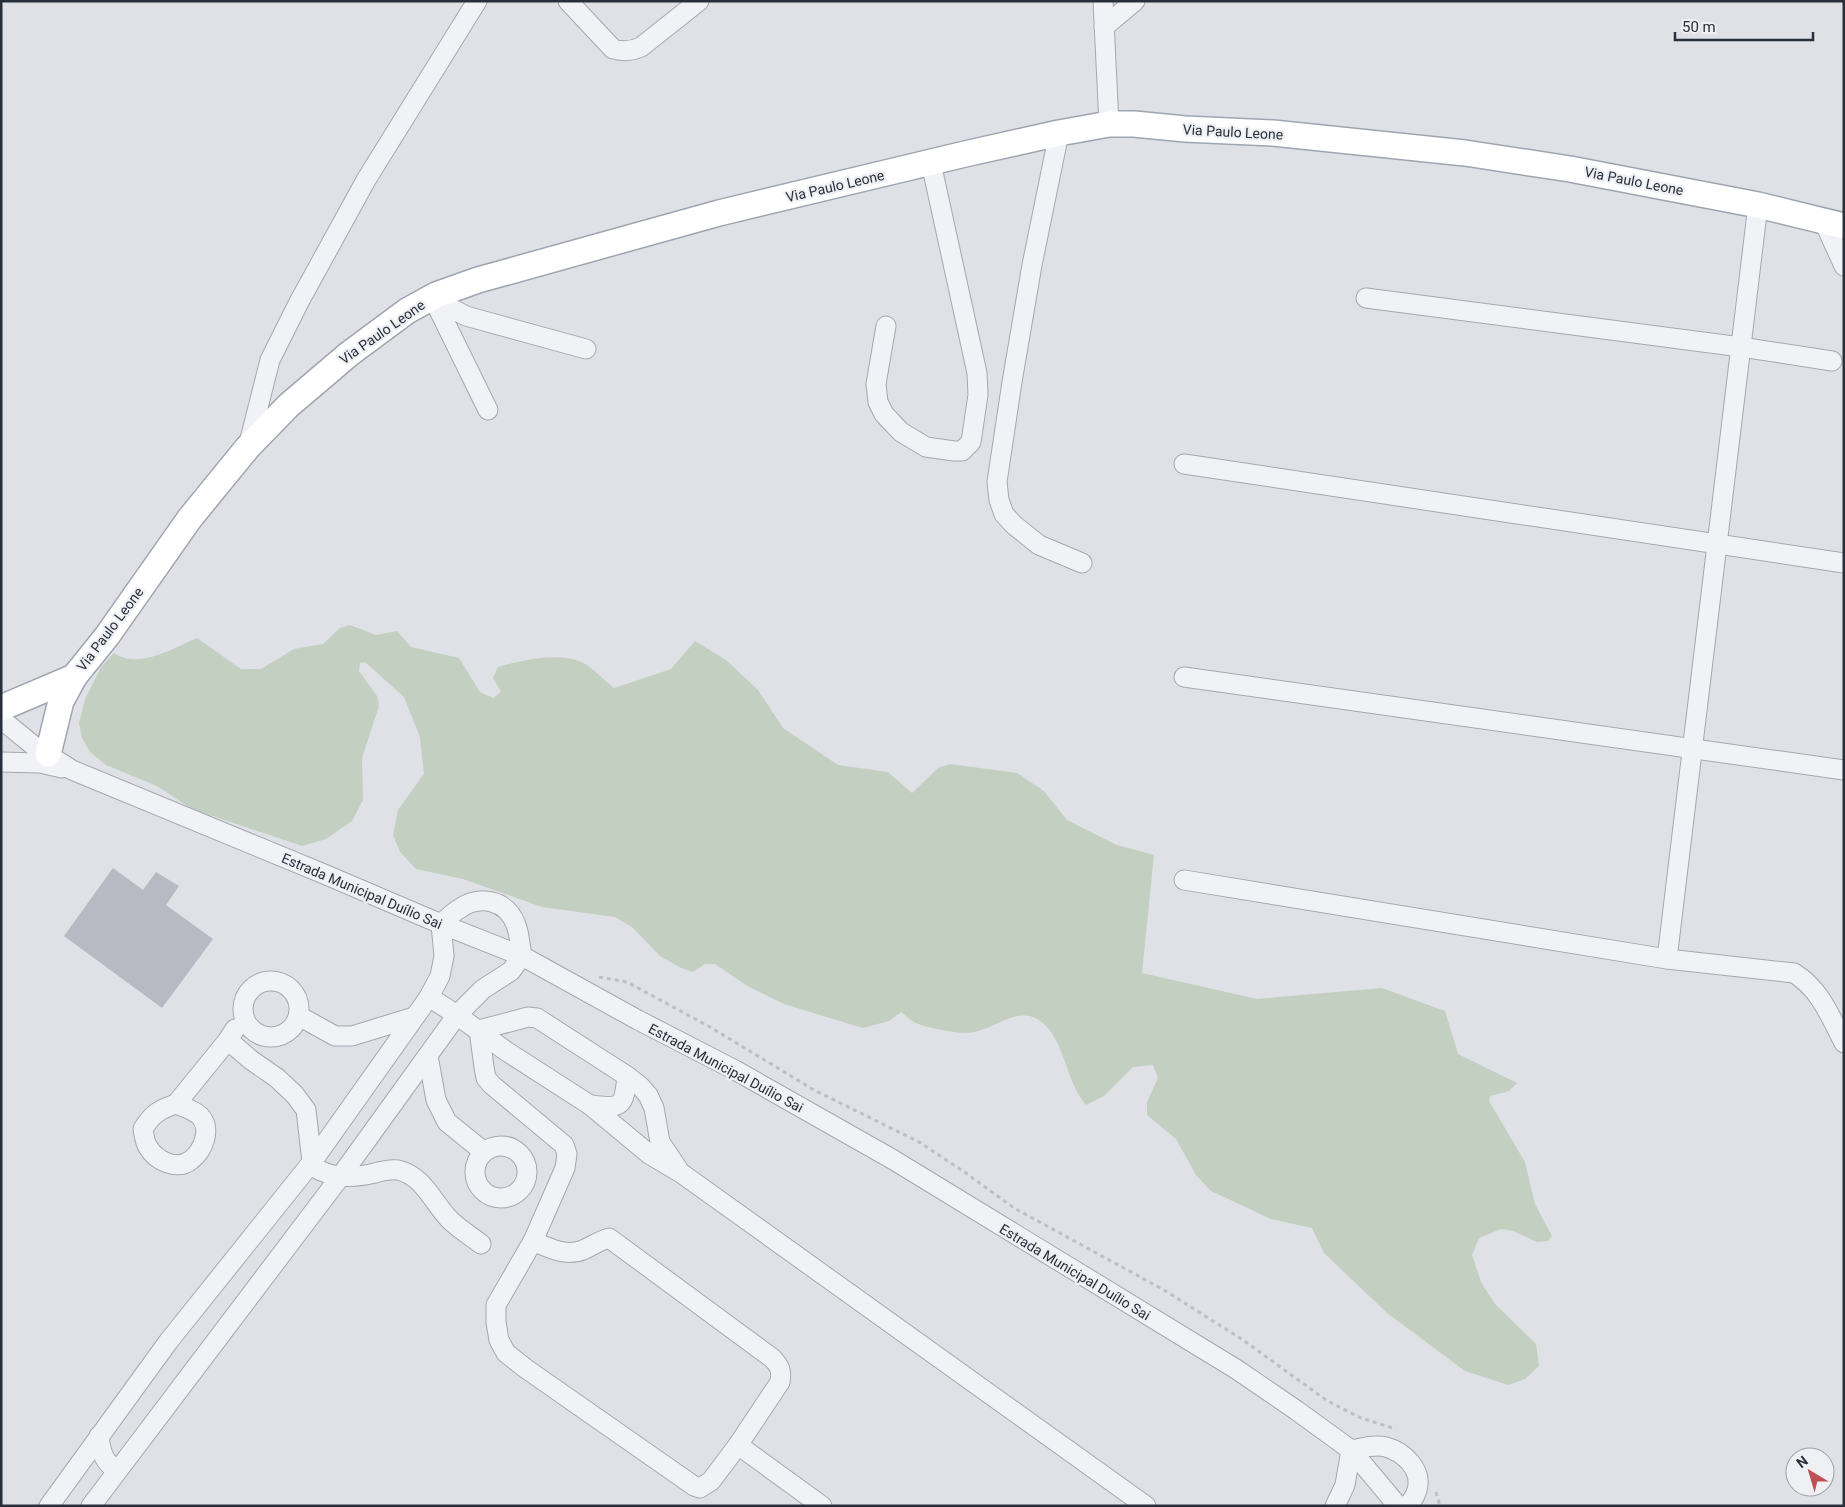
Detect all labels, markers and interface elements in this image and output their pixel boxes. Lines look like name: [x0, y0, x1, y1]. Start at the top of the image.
scale bar: [1675, 10, 1812, 42]
text: 50 m: [1682, 18, 1716, 36]
street label: Via Paulo Leone: [1182, 121, 1284, 143]
street label: Via Paulo Leone: [1583, 164, 1685, 198]
street label: Via Paulo Leone: [784, 167, 886, 205]
street label: Via Paulo Leone: [336, 297, 428, 367]
street label: Via Paulo Leone: [73, 584, 147, 674]
street label: Estrada Municipal Duílio Sai: [279, 850, 445, 932]
street label: Estrada Municipal Duílio Sai: [646, 1020, 806, 1116]
street label: Estrada Municipal Duílio Sai: [997, 1221, 1153, 1323]
north arrow: [1785, 1447, 1835, 1497]
text: N: [1793, 1452, 1811, 1471]

